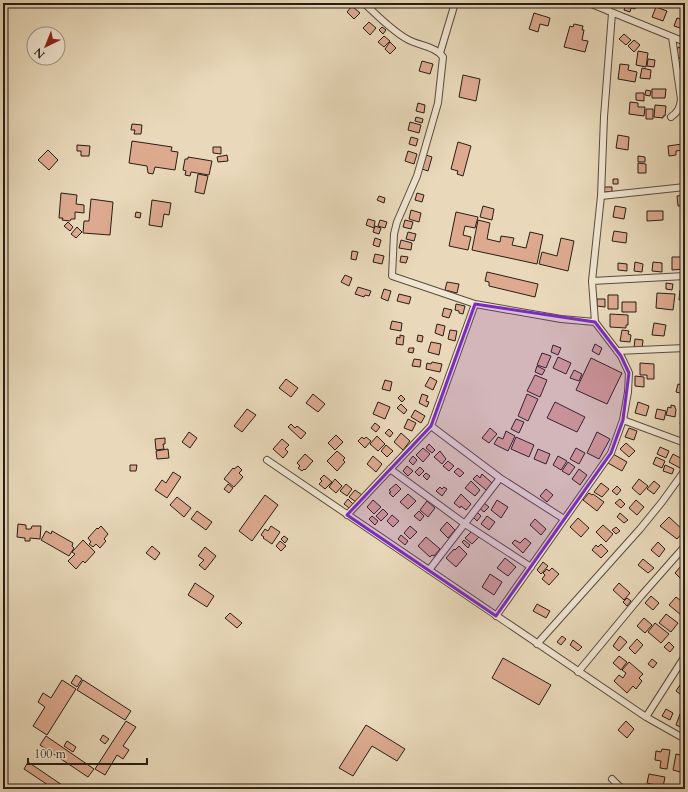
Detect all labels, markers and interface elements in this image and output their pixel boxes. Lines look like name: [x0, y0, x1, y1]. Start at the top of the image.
north arrow: [26, 26, 66, 66]
text: N: [31, 44, 48, 62]
scale bar: [28, 740, 147, 766]
text: 100 m: [34, 746, 67, 762]

